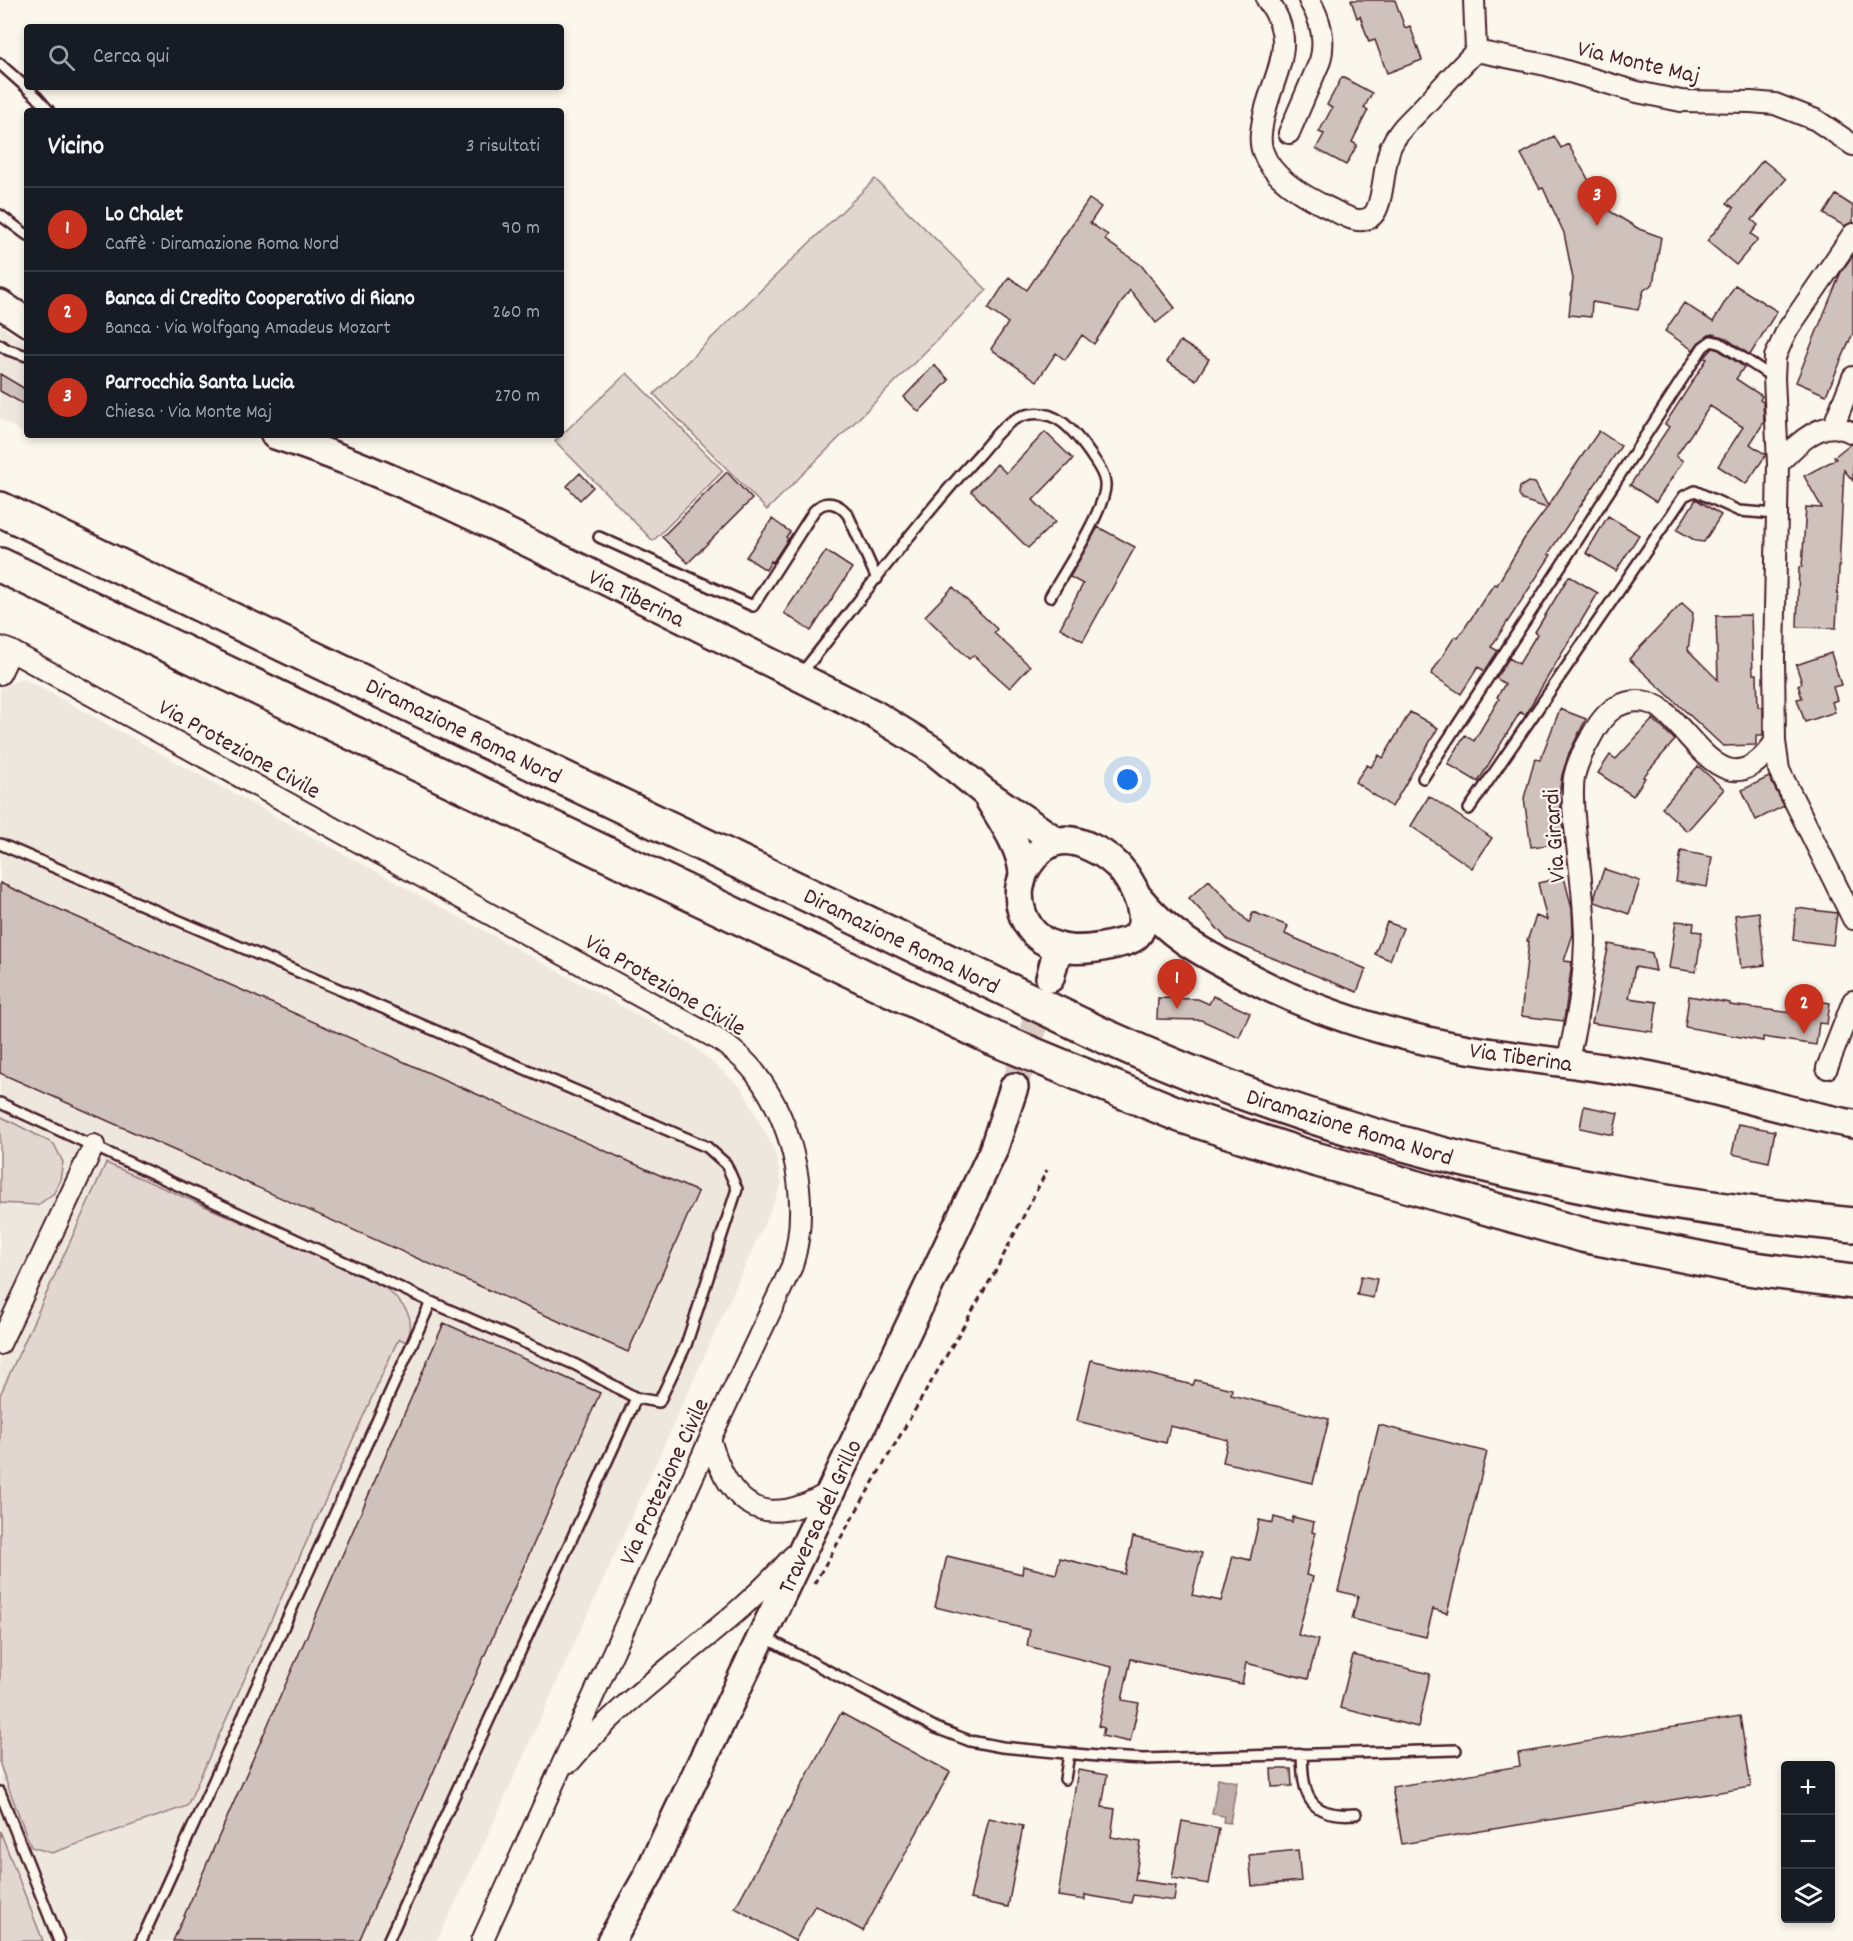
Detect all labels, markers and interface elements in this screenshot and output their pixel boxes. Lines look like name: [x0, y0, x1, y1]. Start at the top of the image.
search box: [24, 24, 564, 90]
street label: Via Monte Maj: [1574, 33, 1703, 95]
icon: search: [45, 41, 78, 74]
text: Cerca qui: [93, 42, 169, 73]
text: Vicino: [48, 129, 104, 166]
text: 3 risultati: [466, 133, 540, 161]
pin: 3: [1578, 176, 1616, 226]
text: Lo Chalet: [105, 200, 183, 231]
text: 1: [65, 215, 70, 243]
text: 90 m: [502, 215, 540, 243]
text: Caffè · Diramazione Roma Nord: [105, 231, 339, 259]
text: Banca di Credito Cooperativo di Riano: [105, 284, 415, 315]
text: 2: [63, 299, 72, 327]
text: 260 m: [492, 299, 540, 327]
text: Banca · Via Wolfgang Amadeus Mozart: [105, 315, 391, 343]
text: Parrocchia Santa Lucia: [105, 368, 294, 399]
text: 3: [63, 383, 72, 411]
text: 270 m: [494, 383, 540, 411]
text: Chiesa · Via Monte Maj: [105, 399, 272, 427]
street label: Via Tiberina: [582, 562, 690, 638]
street label: Diramazione Roma Nord: [359, 670, 566, 795]
street label: Via Protezione Civile: [151, 692, 326, 809]
your location: [1113, 765, 1142, 794]
street label: Via Girardi: [1536, 788, 1576, 884]
street label: Diramazione Roma Nord: [797, 880, 1004, 1005]
street label: Via Protezione Civile: [578, 927, 751, 1047]
pin: 1: [1158, 960, 1196, 1009]
pin: 2: [1784, 984, 1824, 1034]
street label: Via Tiberina: [1467, 1035, 1575, 1083]
street label: Diramazione Roma Nord: [1242, 1081, 1457, 1176]
street label: Via Protezione Civile: [612, 1393, 719, 1571]
street label: Traversa del Grillo: [771, 1435, 872, 1600]
map controls: [1781, 1761, 1835, 1923]
button: +: [1781, 1761, 1835, 1815]
button: −: [1781, 1815, 1835, 1869]
button: layers: [1781, 1869, 1835, 1923]

